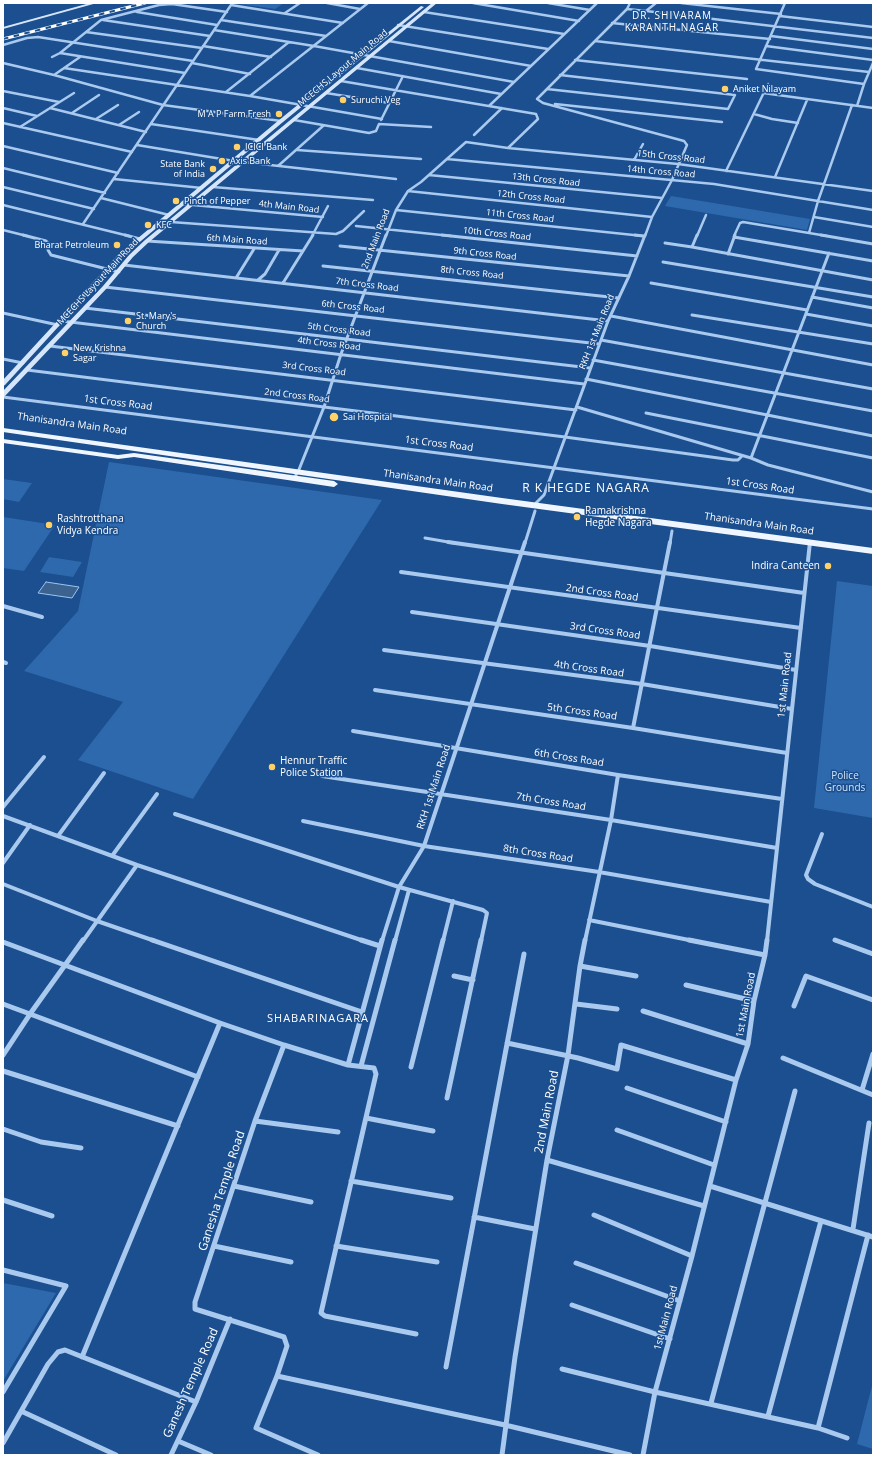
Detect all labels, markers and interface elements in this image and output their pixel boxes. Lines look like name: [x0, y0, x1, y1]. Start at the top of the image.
district label: DR. SHIVARAM KARANTH NAGAR: [625, 10, 719, 34]
street label: MCECHS Layout Main Road: [296, 27, 390, 109]
marker: Aniket Nilayam: [720, 84, 730, 94]
place label: Aniket Nilayam: [733, 84, 796, 94]
marker: Suruchi Veg: [338, 95, 348, 105]
place label: Suruchi Veg: [351, 95, 400, 105]
place label: M A P Farm Fresh: [198, 109, 271, 119]
marker: M A P Farm Fresh: [274, 109, 284, 119]
marker: ICICI Bank: [232, 142, 242, 152]
place label: ICICI Bank: [245, 142, 287, 152]
street label: 15th Cross Road: [636, 148, 706, 166]
marker: Axis Bank: [217, 156, 227, 166]
place label: Axis Bank: [230, 156, 270, 166]
place label: State Bank of India: [160, 159, 205, 180]
marker: State Bank of India: [208, 164, 218, 174]
street label: 14th Cross Road: [626, 164, 696, 180]
street label: 13th Cross Road: [511, 171, 581, 189]
street label: 12th Cross Road: [496, 188, 566, 206]
marker: Pinch of Pepper: [171, 196, 181, 206]
place label: Pinch of Pepper: [184, 196, 250, 206]
street label: 4th Main Road: [258, 198, 320, 216]
street label: 11th Cross Road: [485, 207, 555, 225]
street label: 2nd Main Road: [360, 208, 392, 270]
marker: KFC: [143, 220, 153, 230]
place label: KFC: [156, 220, 172, 230]
street label: 10th Cross Road: [462, 225, 532, 243]
street label: 6th Main Road: [206, 232, 268, 248]
street label: MCECHS Layout Main Road: [55, 237, 141, 327]
place label: Bharat Petroleum: [34, 240, 109, 250]
marker: Bharat Petroleum: [112, 240, 122, 250]
street label: 9th Cross Road: [453, 245, 517, 263]
street label: 8th Cross Road: [440, 264, 504, 282]
street label: 7th Cross Road: [335, 276, 399, 294]
street label: RKH 1st Main Road: [577, 293, 617, 371]
street label: 6th Cross Road: [321, 298, 385, 316]
place label: St. Mary's Church: [136, 311, 176, 332]
marker: St. Mary's Church: [123, 316, 133, 326]
street label: 5th Cross Road: [307, 321, 371, 339]
street label: 4th Cross Road: [297, 335, 361, 353]
place label: New Krishna Sagar: [73, 343, 126, 364]
marker: New Krishna Sagar: [60, 348, 70, 358]
street label: 3rd Cross Road: [282, 360, 346, 378]
street label: 2nd Cross Road: [264, 387, 330, 405]
street label: 1st Cross Road: [83, 393, 153, 413]
street label: Thanisandra Main Road: [17, 410, 127, 438]
marker: Sai Hospital: [328, 411, 340, 423]
place label: Sai Hospital: [343, 412, 392, 422]
street label: 1st Cross Road: [404, 434, 474, 454]
street label: Thanisandra Main Road: [383, 467, 493, 495]
street label: 1st Cross Road: [725, 475, 795, 497]
district label: R K HEGDE NAGARA: [522, 482, 650, 496]
place label: Ramakrishna Hegde Nagara: [585, 505, 651, 528]
street label: Thanisandra Main Road: [704, 510, 814, 538]
marker: Ramakrishna Hegde Nagara: [572, 512, 582, 522]
place label: Rashtrotthana Vidya Kendra: [57, 513, 124, 536]
marker: Rashtrotthana Vidya Kendra: [44, 520, 54, 530]
place label: Indira Canteen: [751, 560, 820, 572]
marker: Indira Canteen: [823, 561, 833, 571]
street label: 2nd Cross Road: [565, 582, 639, 604]
street label: 3rd Cross Road: [569, 620, 641, 642]
street label: 1st Main Road: [776, 651, 794, 719]
street label: 4th Cross Road: [553, 658, 625, 680]
street label: 5th Cross Road: [546, 701, 618, 723]
street label: RKH 1st Main Road: [415, 743, 453, 831]
street label: 6th Cross Road: [533, 747, 605, 769]
place label: Hennur Traffic Police Station: [280, 755, 347, 778]
marker: Hennur Traffic Police Station: [267, 762, 277, 772]
park label: Police Grounds: [825, 770, 865, 794]
street label: 7th Cross Road: [515, 791, 587, 813]
street label: 8th Cross Road: [502, 843, 574, 865]
street label: 1st Main Road: [734, 971, 758, 1039]
district label: SHABARINAGARA: [267, 1012, 369, 1026]
street label: 2nd Main Road: [532, 1069, 562, 1155]
street label: Ganesha Temple Road: [196, 1129, 248, 1253]
street label: 1st Main Road: [652, 1284, 680, 1352]
street label: Ganesh Temple Road: [160, 1326, 222, 1440]

